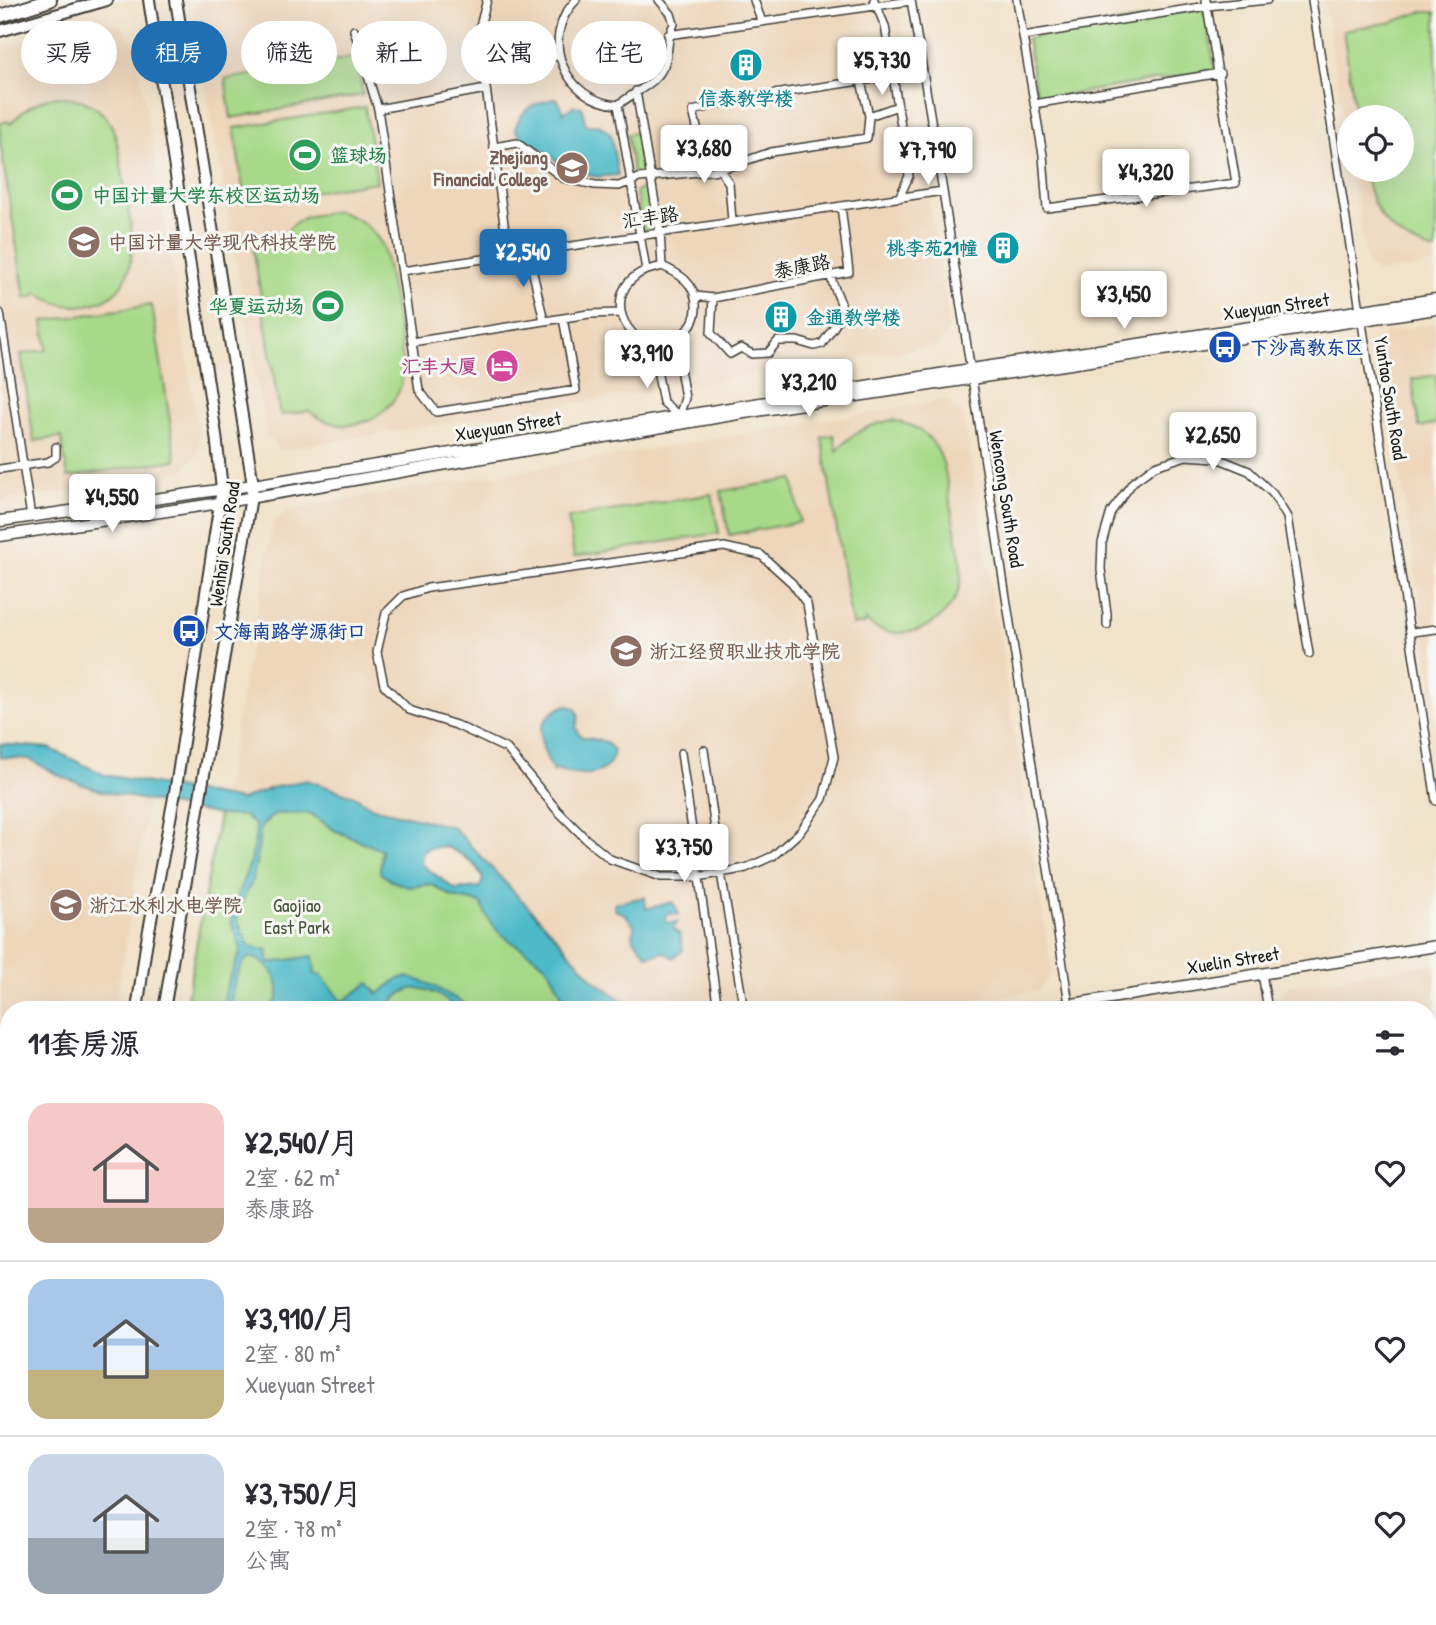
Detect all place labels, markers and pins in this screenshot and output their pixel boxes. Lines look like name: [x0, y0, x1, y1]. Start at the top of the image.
pin: ¥5,730: [825, 38, 939, 97]
building icon: 信泰教学楼: [727, 46, 765, 84]
place label: 信泰教学楼: [698, 85, 794, 111]
pin: ¥3,680: [647, 125, 761, 185]
pin: ¥7,790: [871, 128, 985, 187]
sports icon: 篮球场: [286, 136, 324, 174]
place label: 篮球场: [330, 142, 387, 168]
place label: Zhejiang Financial College: [433, 144, 549, 193]
school or university icon: Zhejiang Financial College: [553, 149, 591, 187]
pin: ¥4,320: [1089, 150, 1203, 209]
sports icon: 中国计量大学东校区运动场: [48, 176, 86, 214]
place label: 中国计量大学东校区运动场: [92, 182, 320, 208]
school or university icon: 中国计量大学现代科技学院: [65, 223, 103, 261]
place label: 中国计量大学现代科技学院: [108, 229, 336, 255]
building icon: 桃李苑21幢: [984, 229, 1022, 267]
pin: ¥2,540: [466, 230, 580, 289]
place label: 桃李苑21幢: [886, 235, 978, 261]
pin: ¥3,450: [1067, 272, 1181, 331]
sports icon: 华夏运动场: [309, 287, 347, 325]
place label: 华夏运动场: [209, 293, 304, 319]
building icon: 金通教学楼: [762, 298, 800, 336]
place label: 金通教学楼: [806, 304, 901, 330]
bus stop icon: 下沙高教东区: [1206, 328, 1244, 366]
pin: ¥3,910: [590, 330, 704, 390]
place label: 下沙高教东区: [1250, 334, 1364, 360]
hotel icon: 汇丰大厦: [483, 347, 521, 385]
place label: 汇丰大厦: [401, 353, 477, 379]
pin: ¥3,210: [752, 360, 866, 419]
pin: ¥2,650: [1156, 412, 1270, 472]
pin: ¥4,550: [55, 475, 169, 534]
bus stop icon: 文海南路学源街口: [170, 612, 208, 650]
place label: 文海南路学源街口: [214, 618, 366, 644]
school or university icon: 浙江经贸职业技术学院: [607, 632, 645, 670]
place label: 浙江经贸职业技术学院: [650, 638, 840, 664]
pin: ¥3,750: [627, 824, 741, 884]
school or university icon: 浙江水利水电学院: [47, 886, 85, 924]
place label: 浙江水利水电学院: [90, 892, 242, 918]

